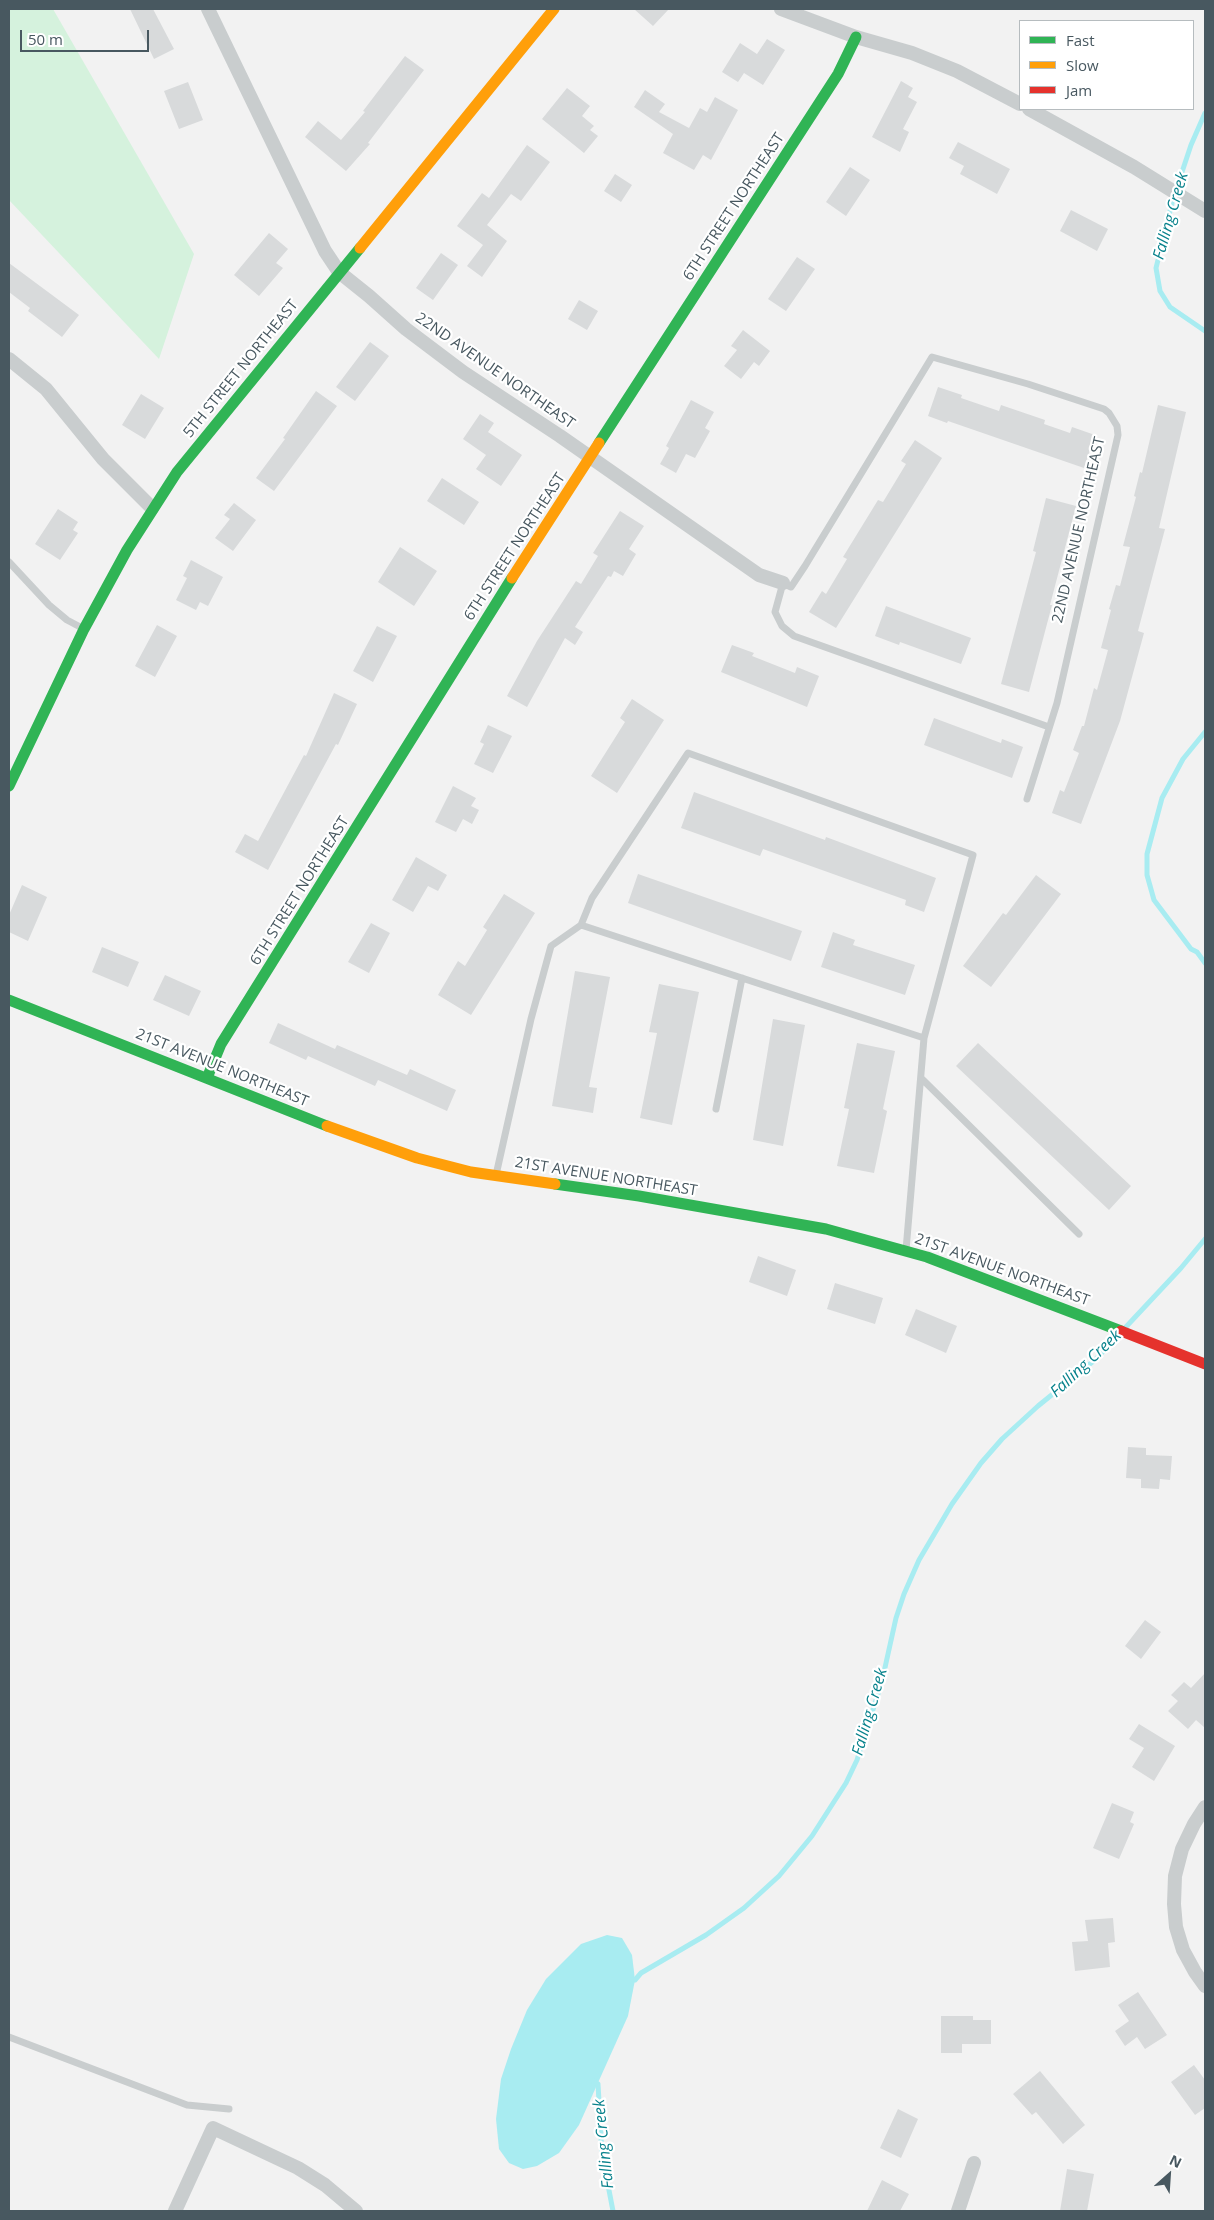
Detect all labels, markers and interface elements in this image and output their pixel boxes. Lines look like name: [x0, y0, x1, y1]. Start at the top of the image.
scale bar: [22, 20, 151, 52]
legend: [1019, 20, 1194, 110]
text: 50 m: [28, 29, 63, 49]
text: Fast: [1066, 30, 1095, 50]
text: Slow: [1066, 55, 1099, 75]
text: Jam: [1066, 80, 1092, 100]
street label: 6TH STREET NORTHEAST: [680, 130, 788, 284]
water label: Falling Creek: [1149, 170, 1193, 262]
street label: 5TH STREET NORTHEAST: [180, 296, 302, 442]
street label: 22ND AVENUE NORTHEAST: [412, 309, 578, 433]
street label: 22ND AVENUE NORTHEAST: [1049, 435, 1109, 625]
street label: 6TH STREET NORTHEAST: [461, 470, 569, 624]
street label: 6TH STREET NORTHEAST: [247, 813, 353, 969]
street label: 21ST AVENUE NORTHEAST: [133, 1025, 311, 1111]
street label: 21ST AVENUE NORTHEAST: [513, 1154, 699, 1200]
street label: 21ST AVENUE NORTHEAST: [912, 1230, 1092, 1310]
water label: Falling Creek: [1047, 1326, 1125, 1402]
water label: Falling Creek: [848, 1666, 892, 1758]
water label: Falling Creek: [590, 2098, 618, 2190]
north arrow: [1144, 2150, 1194, 2200]
text: N: [1167, 2150, 1185, 2172]

